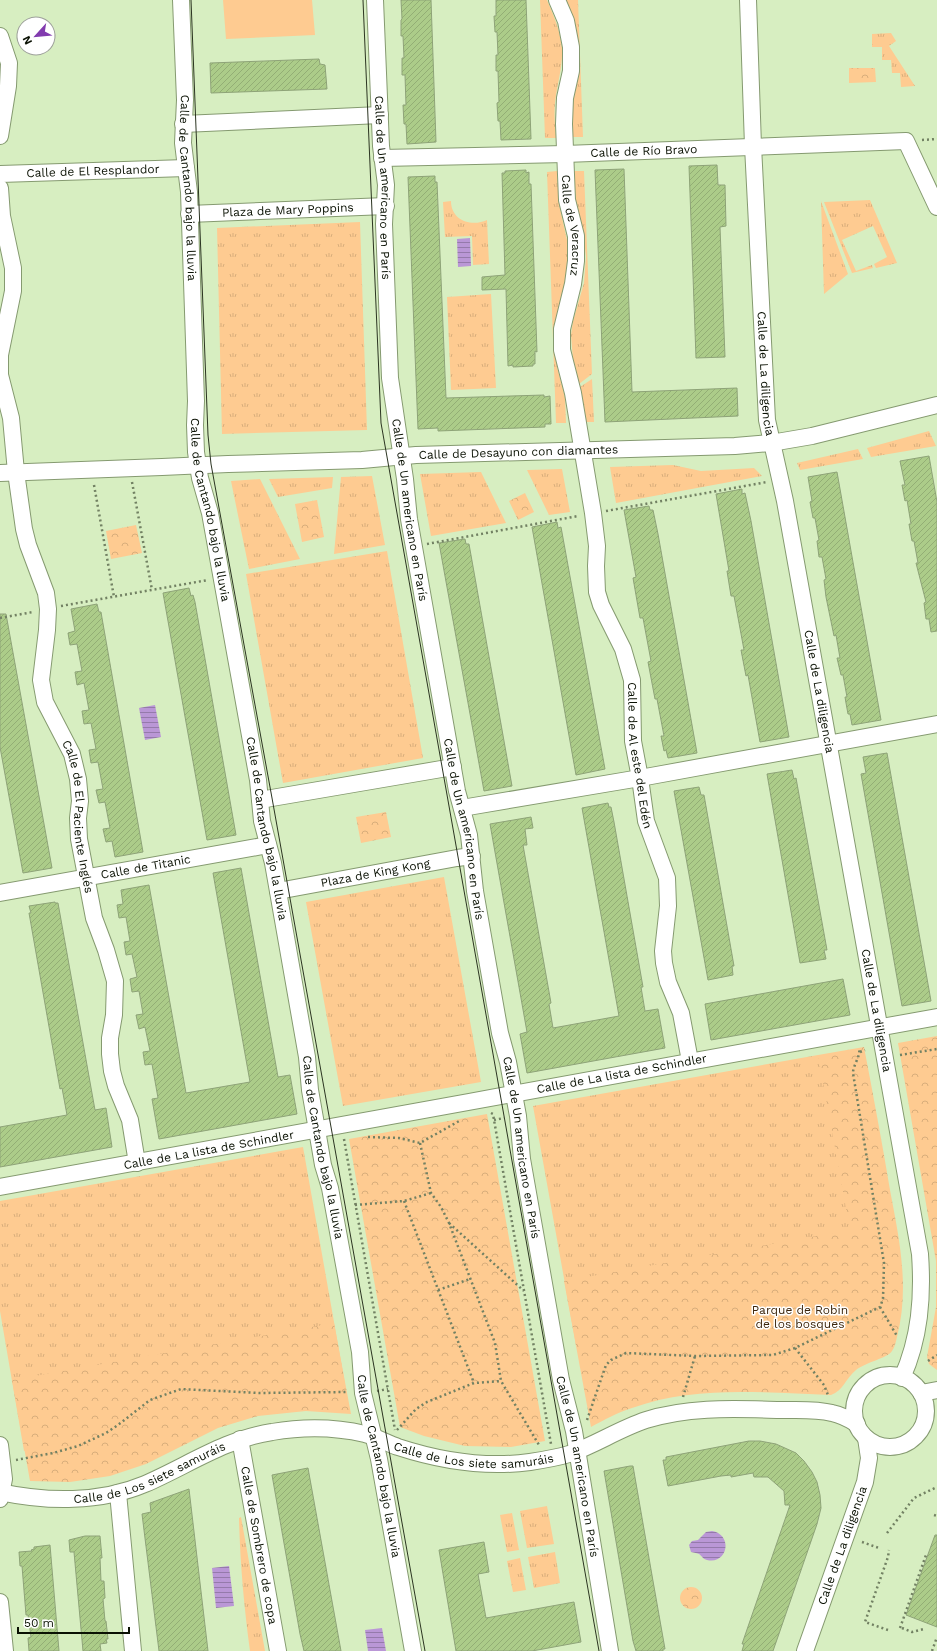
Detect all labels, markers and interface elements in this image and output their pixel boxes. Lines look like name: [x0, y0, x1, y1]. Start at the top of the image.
north arrow: [16, 16, 56, 56]
text: N: [20, 34, 35, 47]
street label: Calle de Cantando bajo la lluvia: [176, 94, 199, 281]
street label: Calle de Un americano en París: [372, 95, 393, 280]
street label: Calle de Río Bravo: [590, 142, 698, 160]
street label: Calle de El Resplandor: [26, 162, 160, 180]
street label: Calle de Veracruz: [559, 174, 584, 277]
street label: Plaza de Mary Poppins: [222, 200, 354, 220]
street label: Calle de La diligencia: [754, 311, 777, 437]
street label: Calle de Cantando bajo la lluvia: [188, 418, 233, 603]
street label: Calle de Un americano en París: [389, 418, 430, 602]
street label: Calle de Desayuno con diamantes: [419, 442, 618, 462]
street label: Calle de La diligencia: [801, 629, 837, 754]
street label: Calle de Al este del Edén: [625, 682, 655, 830]
street label: Calle de Cantando bajo la lluvia: [243, 735, 290, 922]
street label: Calle de Un americano en París: [441, 737, 487, 921]
street label: Calle de El Paciente Inglés: [59, 738, 96, 894]
street label: Calle de Titanic: [100, 852, 192, 882]
street label: Plaza de King Kong: [320, 856, 432, 890]
street label: Calle de La diligencia: [858, 948, 894, 1073]
street label: Calle de La lista de Schindler: [535, 1051, 708, 1096]
street label: Calle de Cantando bajo la lluvia: [300, 1055, 346, 1240]
street label: Calle de Un americano en París: [500, 1055, 543, 1240]
street label: Calle de La lista de Schindler: [122, 1127, 295, 1172]
park label: Parque de Robin de los bosques: [752, 1303, 848, 1331]
street label: Calle de Cantando bajo la lluvia: [355, 1374, 403, 1559]
street label: Calle de Un americano en París: [553, 1374, 602, 1558]
street label: Calle de Los siete samuráis: [73, 1439, 228, 1506]
street label: Calle de Los siete samuráis: [392, 1439, 555, 1471]
street label: Calle de Sombrero de copa: [238, 1465, 280, 1626]
street label: Calle de La diligencia: [815, 1484, 870, 1607]
scale bar: [18, 1609, 129, 1635]
text: 50 m: [24, 1616, 54, 1630]

